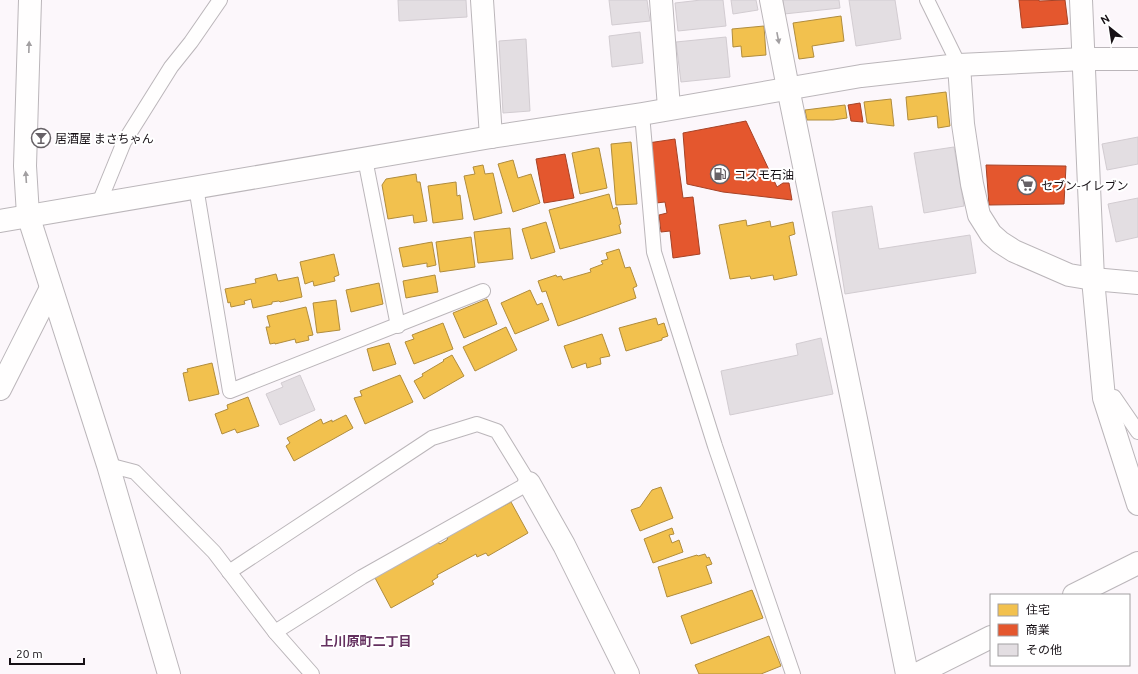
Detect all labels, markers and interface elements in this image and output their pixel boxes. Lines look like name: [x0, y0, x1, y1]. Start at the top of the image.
north arrow: [1090, 8, 1130, 48]
text: N: [1098, 12, 1112, 27]
one-way arrow: [776, 32, 782, 44]
one-way arrow: [25, 41, 32, 53]
bar icon: 居酒屋 まさちゃん: [30, 127, 52, 149]
place label: 居酒屋 まさちゃん: [55, 132, 154, 145]
fuel station icon: コスモ石油: [709, 163, 731, 185]
place label: コスモ石油: [734, 168, 794, 181]
one-way arrow: [22, 171, 29, 183]
supermarket icon: セブン-イレブン: [1016, 174, 1038, 196]
place label: セブン-イレブン: [1041, 179, 1128, 192]
legend: [990, 594, 1130, 666]
text: 住宅: [1026, 603, 1050, 616]
text: 商業: [1026, 623, 1050, 636]
district label: 上川原町二丁目: [320, 634, 412, 648]
scale bar: [10, 640, 84, 666]
text: その他: [1026, 643, 1062, 656]
text: 20 m: [16, 647, 43, 660]

